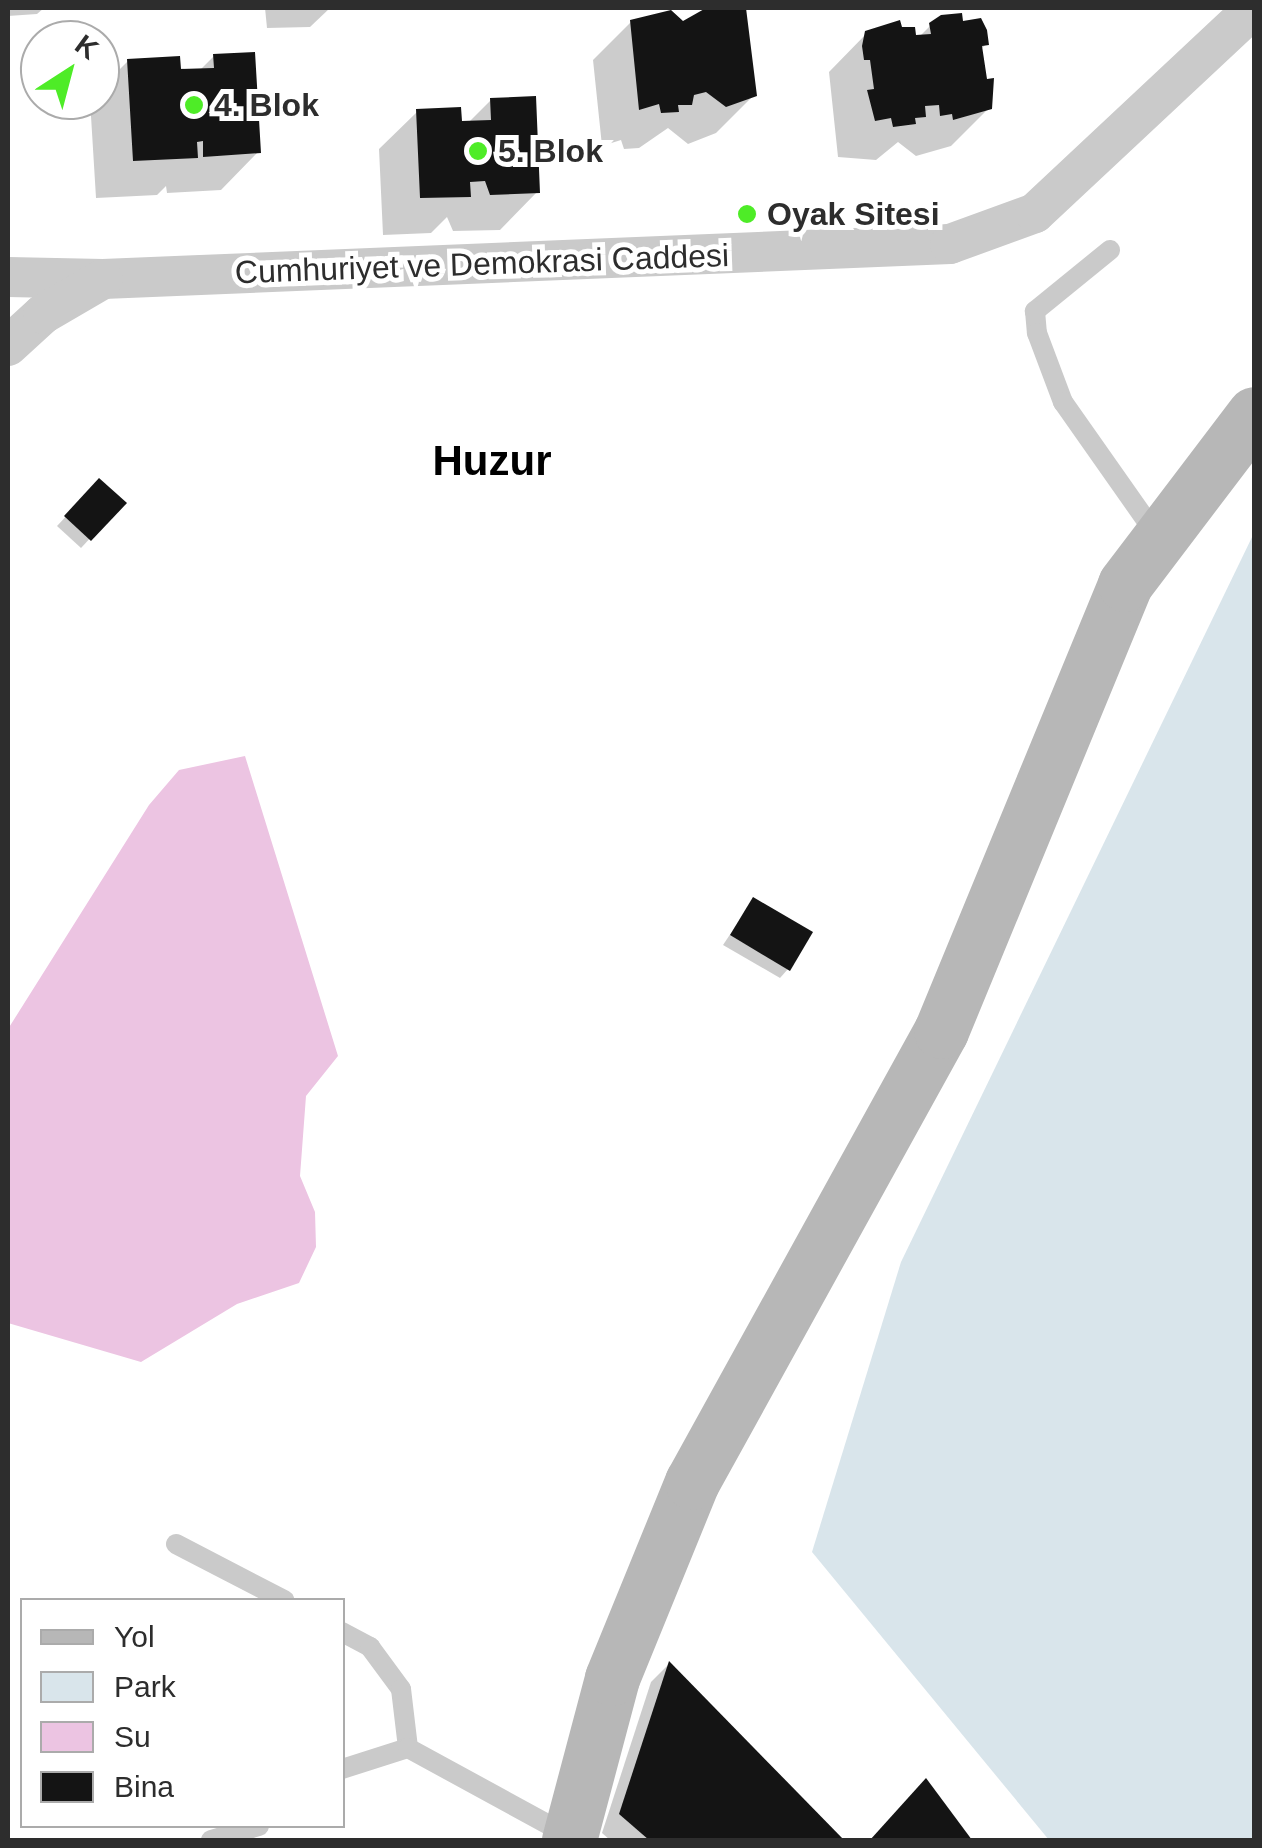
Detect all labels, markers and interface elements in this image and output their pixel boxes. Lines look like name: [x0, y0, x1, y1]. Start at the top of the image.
north arrow: [20, 20, 120, 120]
text: K: [69, 28, 104, 65]
place label: 4. Blok: [214, 86, 319, 124]
marker: 4. Blok: [183, 94, 205, 116]
place label: 5. Blok: [498, 132, 603, 170]
marker: 5. Blok: [467, 140, 489, 162]
place label: Oyak Sitesi: [767, 195, 940, 233]
marker: Oyak Sitesi: [736, 203, 758, 225]
street label: Cumhuriyet ve Demokrasi Caddesi: [234, 236, 730, 292]
district label: Huzur: [433, 436, 551, 486]
legend: [20, 1598, 345, 1828]
text: Yol: [114, 1620, 155, 1653]
text: Park: [114, 1670, 176, 1703]
text: Su: [114, 1720, 151, 1753]
text: Bina: [114, 1770, 174, 1803]

